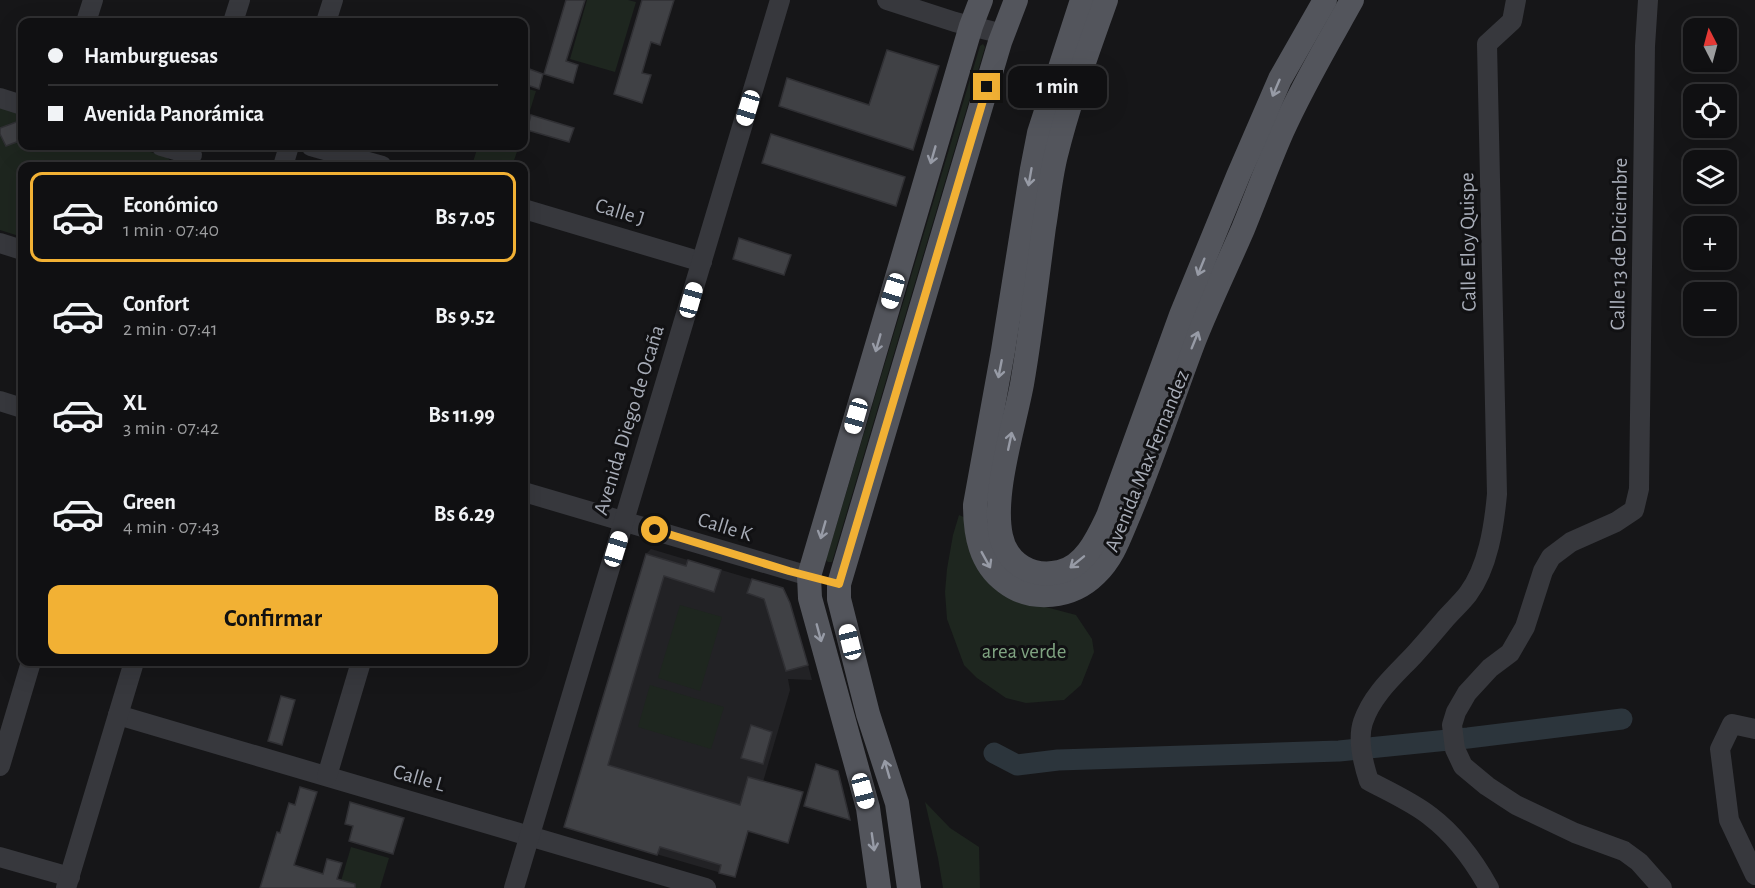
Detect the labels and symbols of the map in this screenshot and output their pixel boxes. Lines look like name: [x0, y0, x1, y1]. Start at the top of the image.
north arrow: [1683, 18, 1737, 72]
callout: 1 min: [1008, 66, 1107, 108]
route end: [973, 73, 1000, 100]
one-way arrow: [1270, 78, 1281, 96]
car: [734, 88, 762, 128]
one-way arrow: [927, 146, 938, 165]
street label: Calle 13 de Diciembre: [1607, 157, 1631, 331]
one-way arrow: [1025, 167, 1036, 186]
street label: Calle Eloy Quispe: [1456, 172, 1480, 312]
street label: Calle J: [593, 195, 647, 229]
one-way arrow: [1195, 258, 1206, 276]
car: [879, 271, 907, 311]
car: [677, 280, 705, 320]
street label: Avenida Diego de Ocaña: [590, 322, 668, 517]
one-way arrow: [1190, 332, 1201, 350]
one-way arrow: [872, 333, 883, 352]
one-way arrow: [994, 359, 1005, 379]
street label: Avenida Max Fernandez: [1101, 367, 1193, 555]
car: [842, 396, 870, 436]
one-way arrow: [1005, 432, 1016, 451]
street label: Calle K: [695, 509, 755, 545]
route start: [641, 516, 668, 543]
one-way arrow: [817, 520, 828, 539]
car: [602, 529, 630, 569]
one-way arrow: [980, 551, 992, 568]
one-way arrow: [1070, 555, 1086, 568]
car: [837, 622, 863, 662]
one-way arrow: [814, 623, 825, 642]
park label: area verde: [982, 641, 1066, 662]
one-way arrow: [881, 760, 892, 779]
street label: Calle L: [391, 761, 448, 795]
car: [850, 771, 876, 811]
one-way arrow: [867, 832, 878, 852]

